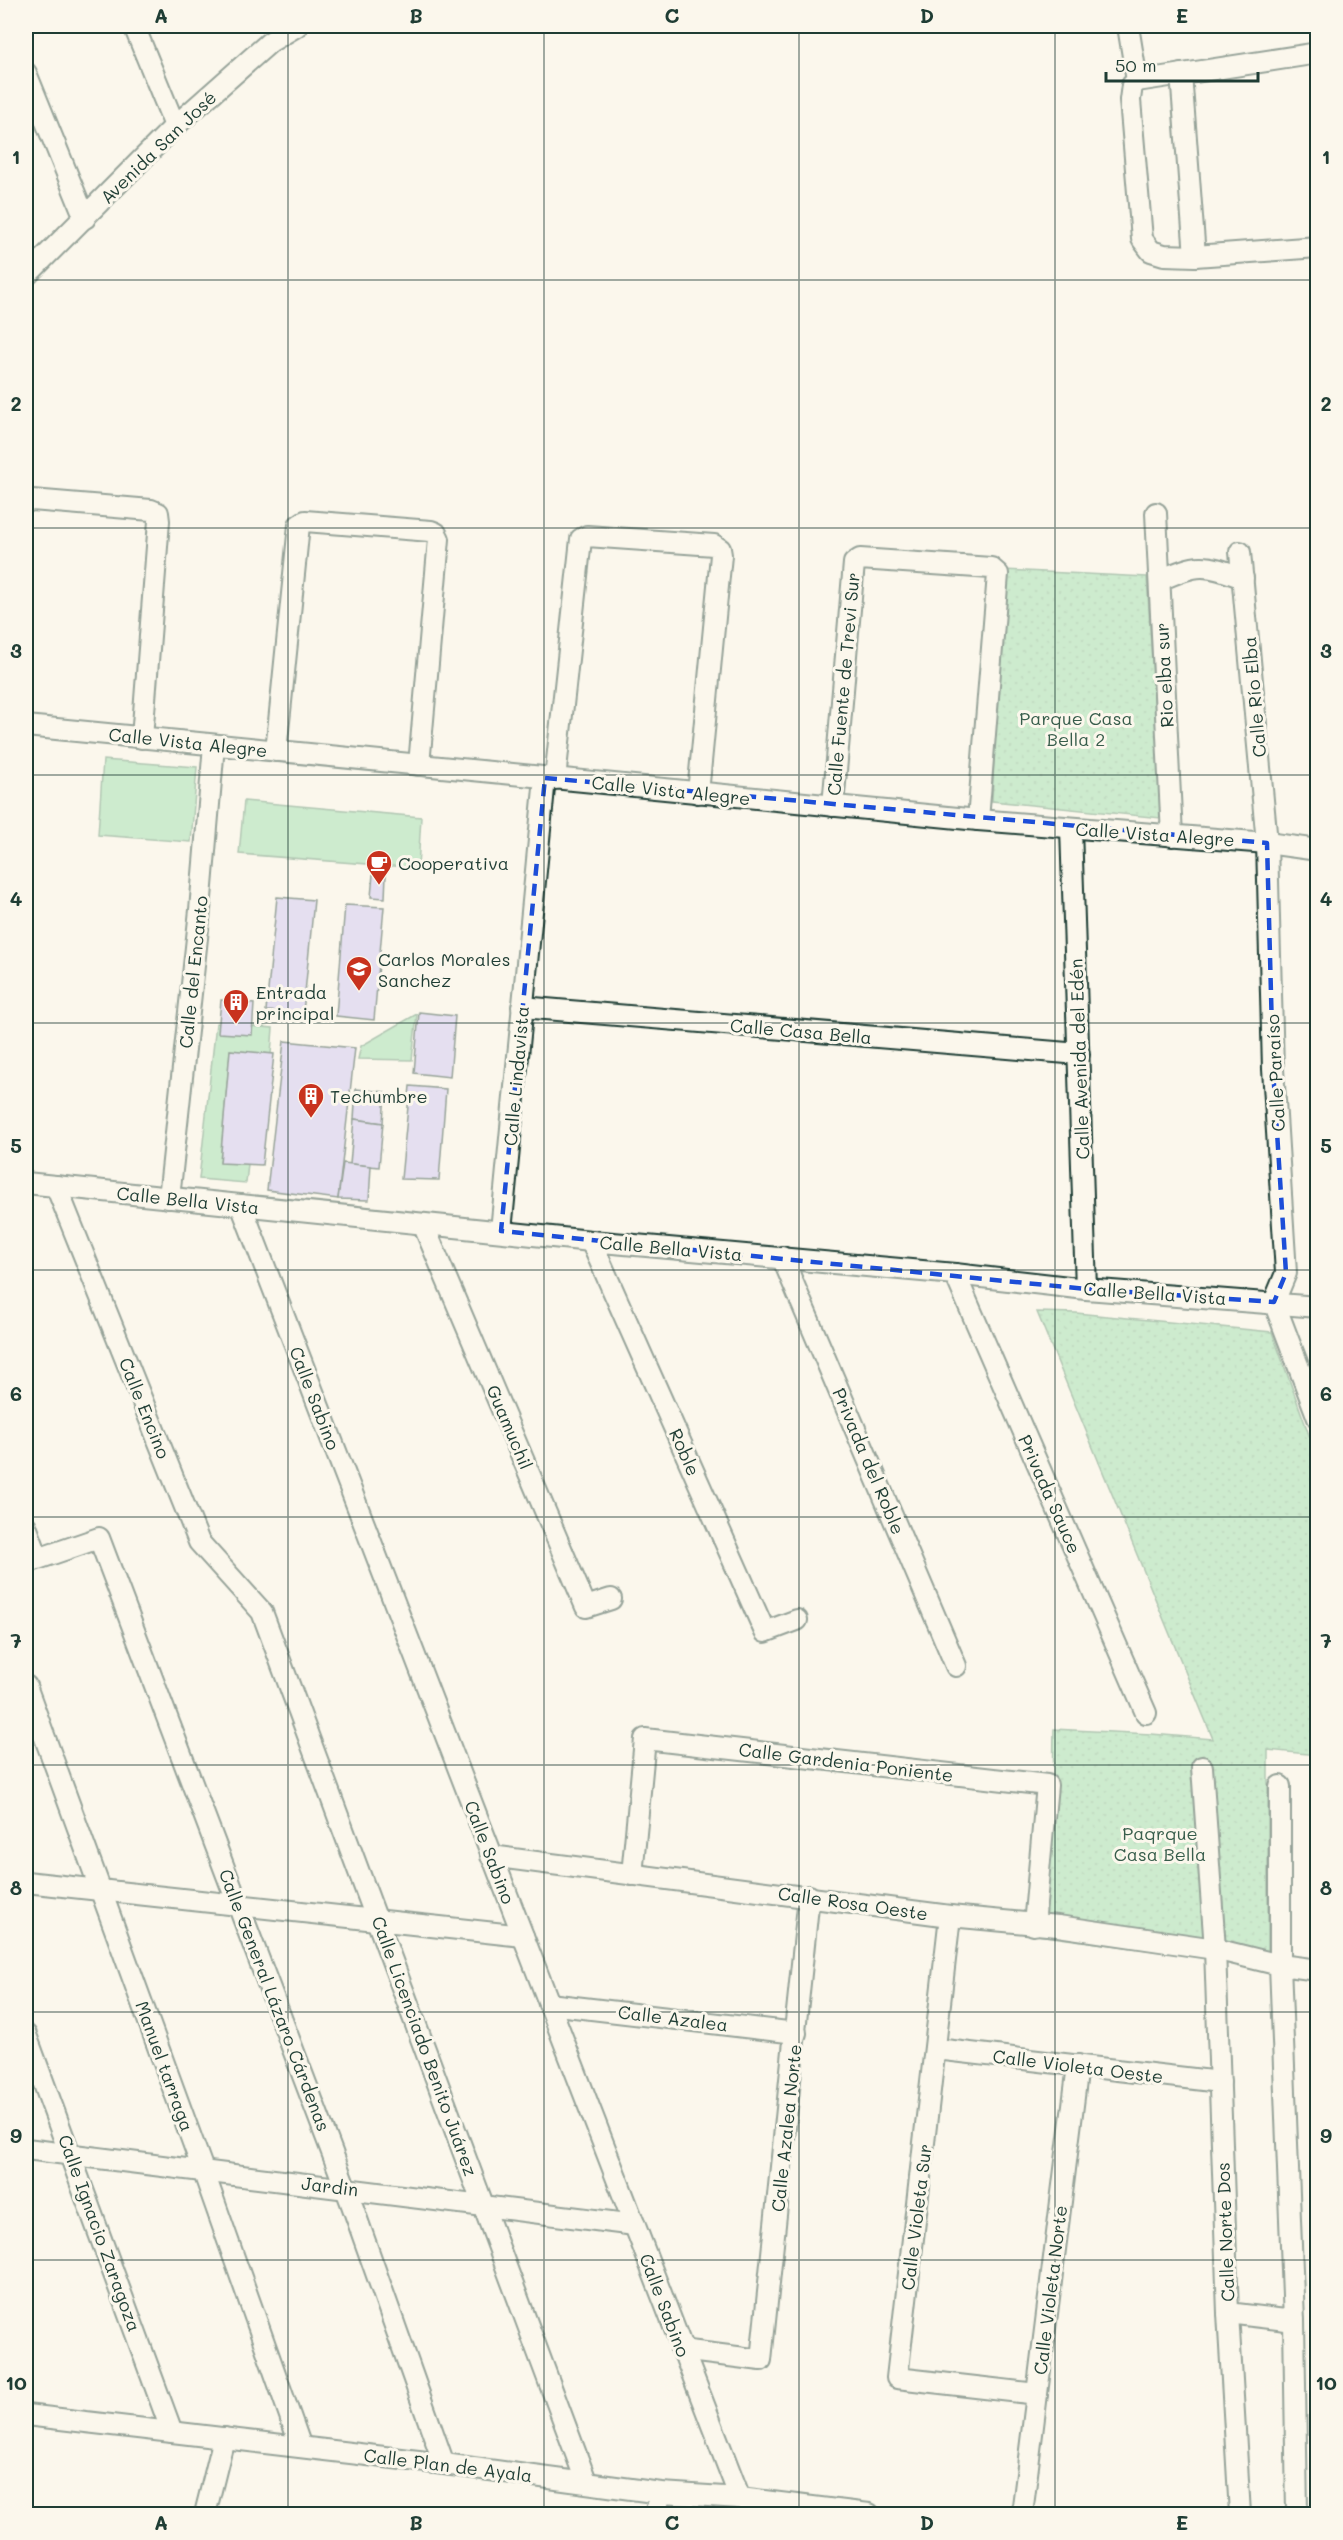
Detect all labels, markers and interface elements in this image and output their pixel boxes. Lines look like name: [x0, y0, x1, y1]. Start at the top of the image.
text: A: [154, 2, 168, 28]
text: B: [409, 2, 423, 28]
text: C: [665, 2, 680, 28]
text: D: [920, 2, 934, 28]
text: E: [1176, 2, 1188, 28]
scale bar: [1106, 45, 1258, 83]
text: 50 m: [1115, 53, 1157, 77]
street label: Avenida San José: [95, 85, 221, 209]
text: 1: [12, 143, 20, 169]
text: 1: [1322, 143, 1330, 169]
text: 2: [10, 390, 22, 416]
text: 2: [1320, 390, 1332, 416]
street label: Calle Fuente de Trevi Sur: [821, 571, 865, 797]
street label: Rio elba sur: [1149, 622, 1179, 728]
street label: Calle Río Elba: [1237, 636, 1271, 758]
text: 3: [10, 637, 22, 663]
text: 3: [1320, 637, 1332, 663]
park label: Parque Casa Bella 2: [1019, 706, 1133, 751]
street label: Calle Vista Alegre: [107, 722, 269, 762]
street label: Calle Vista Alegre: [590, 770, 752, 810]
street label: Calle Vista Alegre: [1075, 816, 1235, 852]
cafe icon: Cooperativa: [364, 848, 394, 886]
place label: Cooperativa: [398, 851, 509, 875]
text: 4: [10, 885, 23, 911]
text: 4: [1320, 885, 1333, 911]
street label: Calle del Encanto: [173, 894, 213, 1050]
place label: Carlos Morales Sanchez: [378, 947, 510, 992]
school or university icon: Carlos Morales Sanchez: [344, 954, 374, 992]
street label: Calle Avenida del Edén: [1064, 958, 1094, 1160]
place label: Entrada principal: [256, 980, 335, 1025]
building icon: Entrada principal: [221, 987, 251, 1025]
street label: Calle Lindavista: [498, 1005, 534, 1147]
street label: Calle Casa Bella: [729, 1013, 873, 1049]
street label: Calle Paraíso: [1260, 1013, 1290, 1132]
building icon: Techumbre: [296, 1081, 326, 1119]
place label: Techumbre: [330, 1084, 428, 1108]
text: 5: [10, 1132, 22, 1158]
text: 5: [1320, 1132, 1332, 1158]
street label: Calle Bella Vista: [115, 1181, 261, 1219]
street label: Calle Bella Vista: [599, 1230, 743, 1266]
street label: Calle Bella Vista: [1083, 1276, 1227, 1310]
street label: Calle Sabino: [284, 1343, 346, 1453]
street label: Calle Encino: [114, 1354, 176, 1462]
text: 6: [10, 1380, 22, 1406]
text: 6: [1320, 1380, 1332, 1406]
street label: Guamuchil: [481, 1381, 539, 1473]
street label: Privada del Roble: [827, 1384, 911, 1538]
street label: Roble: [664, 1425, 706, 1479]
street label: Privada Sauce: [1013, 1431, 1087, 1557]
text: 7: [10, 1627, 22, 1653]
text: 7: [1320, 1627, 1332, 1653]
street label: Calle Gardenia Poniente: [737, 1737, 955, 1787]
street label: Calle Sabino: [459, 1797, 521, 1907]
park label: Paqrque Casa Bella: [1114, 1821, 1206, 1866]
street label: Calle General Lázaro Cárdenas: [214, 1865, 336, 2135]
text: 8: [10, 1874, 22, 1900]
text: 8: [1320, 1874, 1332, 1900]
street label: Calle Rosa Oeste: [776, 1881, 930, 1925]
street label: Calle Licenciado Benito Juárez: [367, 1913, 483, 2179]
street label: Manuel tarraga: [130, 1998, 200, 2134]
street label: Calle Azalea: [617, 1999, 729, 2037]
street label: Calle Azalea Norte: [765, 2043, 807, 2213]
street label: Calle Violeta Oeste: [991, 2044, 1165, 2088]
text: 9: [10, 2122, 22, 2148]
text: 9: [1320, 2122, 1332, 2148]
street label: Calle Ignacio Zaragoza: [53, 2131, 147, 2335]
street label: Calle Violeta Sur: [895, 2142, 937, 2292]
street label: Calle Norte Dos: [1211, 2162, 1239, 2302]
street label: Jardin: [300, 2171, 360, 2201]
street label: Calle Violeta Norte: [1028, 2204, 1072, 2376]
street label: Calle Sabino: [634, 2250, 696, 2360]
text: 10: [5, 2369, 27, 2395]
text: 10: [1315, 2369, 1337, 2395]
street label: Calle Plan de Ayala: [362, 2443, 534, 2487]
text: A: [154, 2509, 168, 2535]
text: B: [409, 2509, 423, 2535]
text: C: [665, 2509, 680, 2535]
text: D: [920, 2509, 934, 2535]
text: E: [1176, 2509, 1188, 2535]

